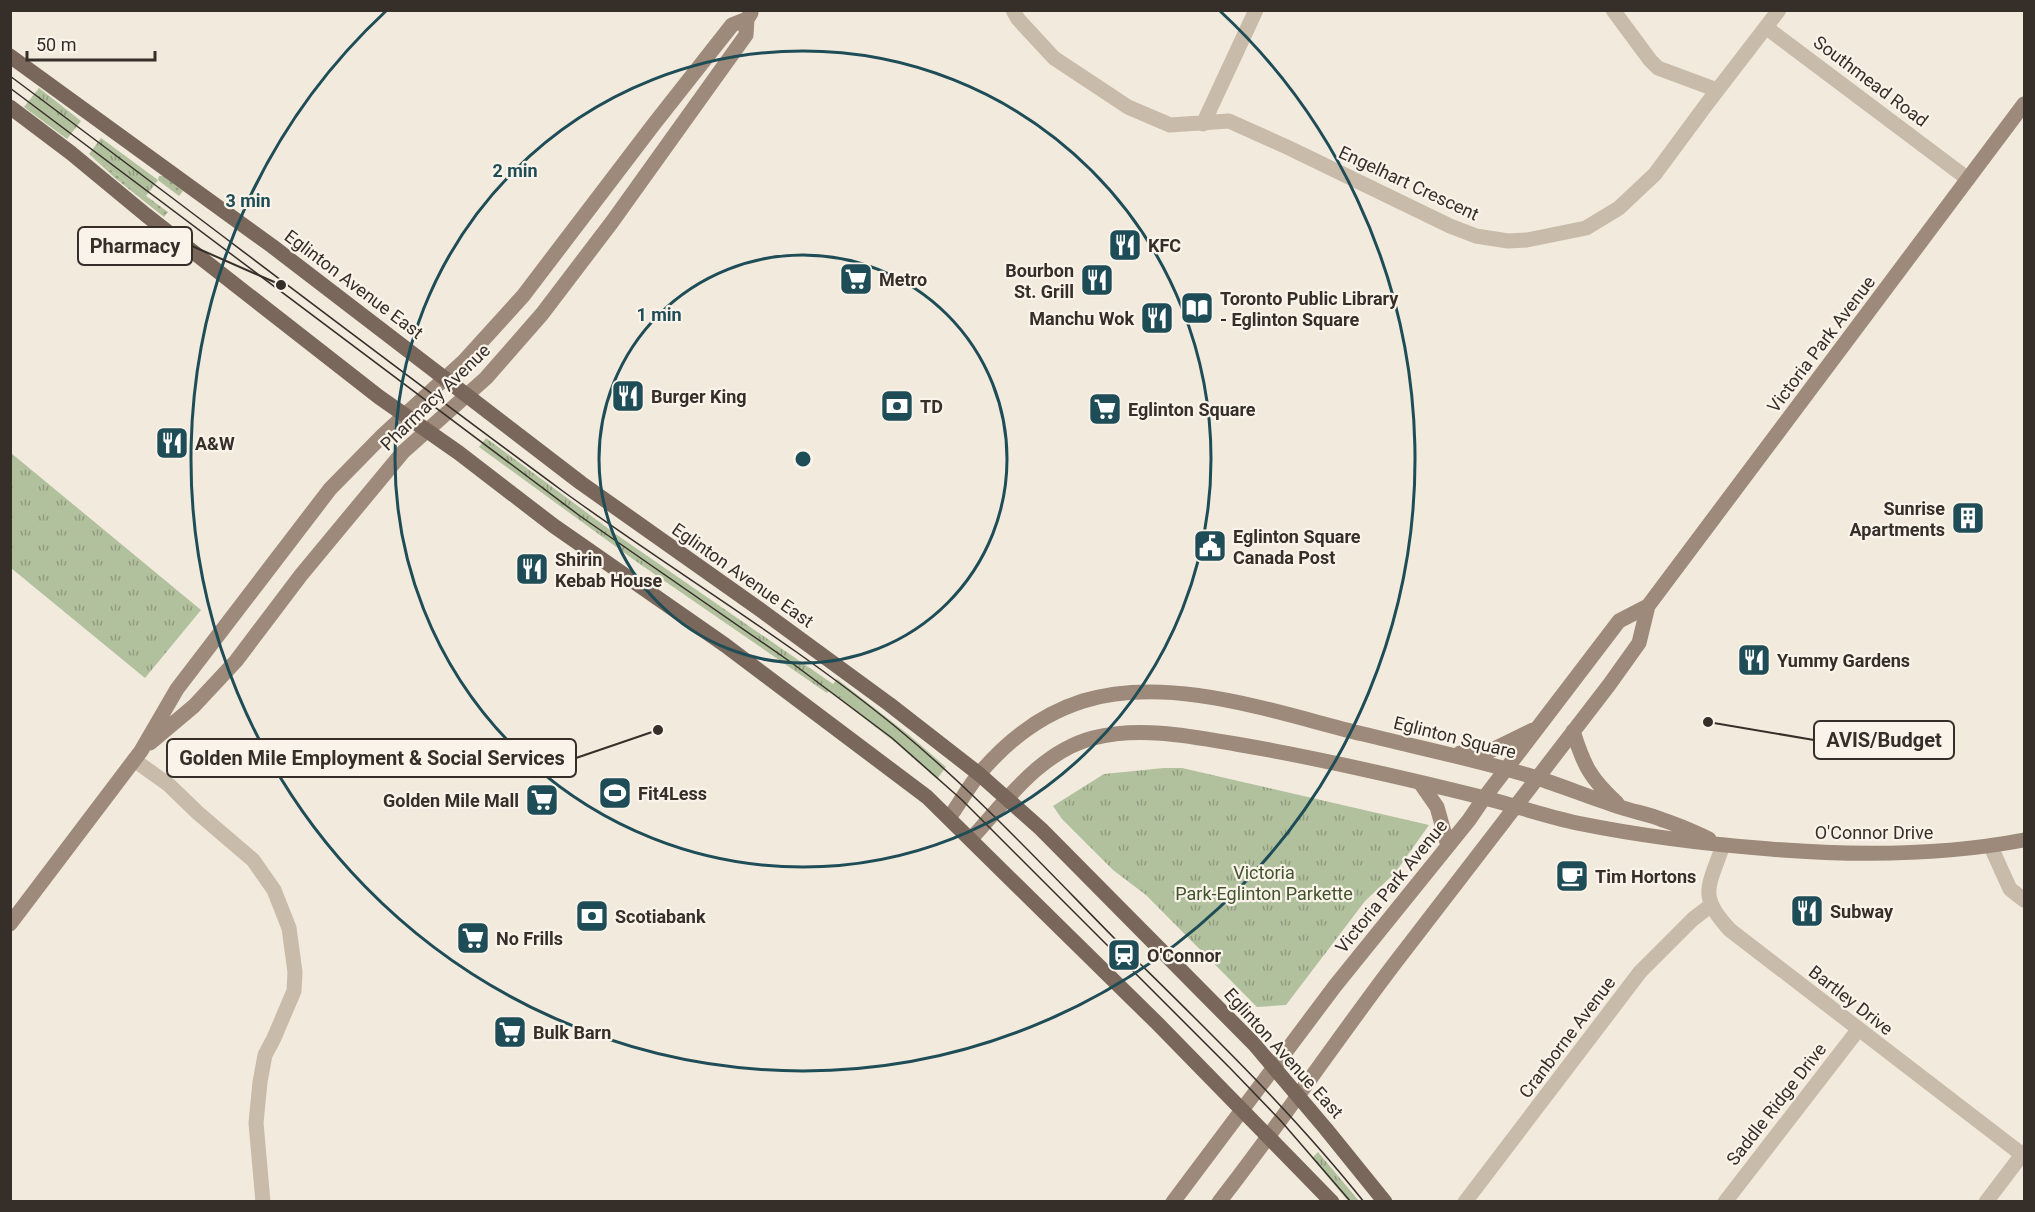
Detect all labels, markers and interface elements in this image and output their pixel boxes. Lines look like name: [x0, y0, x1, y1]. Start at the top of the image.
scale bar: [27, 24, 154, 62]
street label: Southmead Road: [1810, 31, 1932, 131]
text: 50 m: [36, 34, 76, 55]
street label: Engelhart Crescent: [1336, 141, 1482, 225]
text: 2 min: [492, 160, 538, 181]
text: 3 min: [225, 190, 271, 211]
street label: Eglinton Avenue East: [281, 225, 427, 343]
callout: Pharmacy: [78, 227, 192, 265]
restaurant icon: KFC: [1107, 227, 1143, 263]
text: Pharmacy: [90, 234, 181, 258]
place label: KFC: [1148, 235, 1181, 256]
place label: Bourbon St. Grill: [1005, 260, 1074, 302]
supermarket icon: Metro: [838, 261, 874, 297]
restaurant icon: Bourbon St. Grill: [1079, 262, 1115, 298]
place label: Metro: [879, 269, 927, 290]
street label: Victoria Park Avenue: [1763, 272, 1879, 416]
place label: Toronto Public Library - Eglinton Square: [1220, 288, 1399, 330]
library icon: Toronto Public Library - Eglinton Square: [1179, 290, 1215, 326]
restaurant icon: Manchu Wok: [1139, 300, 1175, 336]
text: 1 min: [636, 304, 682, 325]
place label: Manchu Wok: [1029, 308, 1134, 329]
street label: Pharmacy Avenue: [376, 339, 494, 455]
restaurant icon: Burger King: [610, 378, 646, 414]
place label: Burger King: [651, 386, 747, 407]
bank icon: TD: [879, 388, 915, 424]
supermarket icon: Eglinton Square: [1087, 391, 1123, 427]
place label: TD: [920, 396, 943, 417]
place label: Eglinton Square: [1128, 399, 1256, 420]
restaurant icon: A&W: [154, 425, 190, 461]
place label: A&W: [195, 433, 235, 454]
centre of rings: [793, 449, 813, 469]
place label: Sunrise Apartments: [1850, 498, 1945, 540]
building icon: Sunrise Apartments: [1950, 500, 1986, 536]
street label: Eglinton Avenue East: [668, 518, 818, 632]
place label: Eglinton Square Canada Post: [1233, 526, 1361, 568]
public building icon: Eglinton Square Canada Post: [1192, 528, 1228, 564]
place label: Shirin Kebab House: [555, 549, 662, 591]
restaurant icon: Shirin Kebab House: [514, 551, 550, 587]
restaurant icon: Yummy Gardens: [1736, 642, 1772, 678]
place label: Yummy Gardens: [1777, 650, 1910, 671]
street label: Eglinton Square: [1392, 712, 1518, 762]
callout: AVIS/Budget: [1814, 721, 1954, 759]
text: AVIS/Budget: [1826, 728, 1942, 752]
callout: Golden Mile Employment & Social Services: [167, 739, 576, 777]
text: Golden Mile Employment & Social Services: [179, 746, 565, 770]
sports icon: Fit4Less: [597, 775, 633, 811]
supermarket icon: Golden Mile Mall: [524, 782, 560, 818]
place label: Fit4Less: [638, 783, 707, 804]
place label: Golden Mile Mall: [383, 790, 519, 811]
street label: Victoria Park Avenue: [1331, 815, 1451, 957]
street label: O'Connor Drive: [1815, 822, 1933, 843]
cafe icon: Tim Hortons: [1554, 858, 1590, 894]
park label: Victoria Park-Eglinton Parkette: [1175, 862, 1353, 904]
place label: Tim Hortons: [1595, 866, 1696, 887]
restaurant icon: Subway: [1789, 893, 1825, 929]
bank icon: Scotiabank: [574, 898, 610, 934]
place label: Subway: [1830, 901, 1894, 922]
place label: Scotiabank: [615, 906, 706, 927]
supermarket icon: No Frills: [455, 920, 491, 956]
place label: No Frills: [496, 928, 563, 949]
station icon: O'Connor: [1106, 937, 1142, 973]
place label: O'Connor: [1147, 945, 1222, 966]
street label: Bartley Drive: [1805, 961, 1897, 1039]
street label: Cranborne Avenue: [1515, 972, 1619, 1102]
street label: Eglinton Avenue East: [1220, 984, 1348, 1122]
supermarket icon: Bulk Barn: [492, 1014, 528, 1050]
place label: Bulk Barn: [533, 1022, 611, 1043]
street label: Saddle Ridge Drive: [1722, 1039, 1830, 1169]

